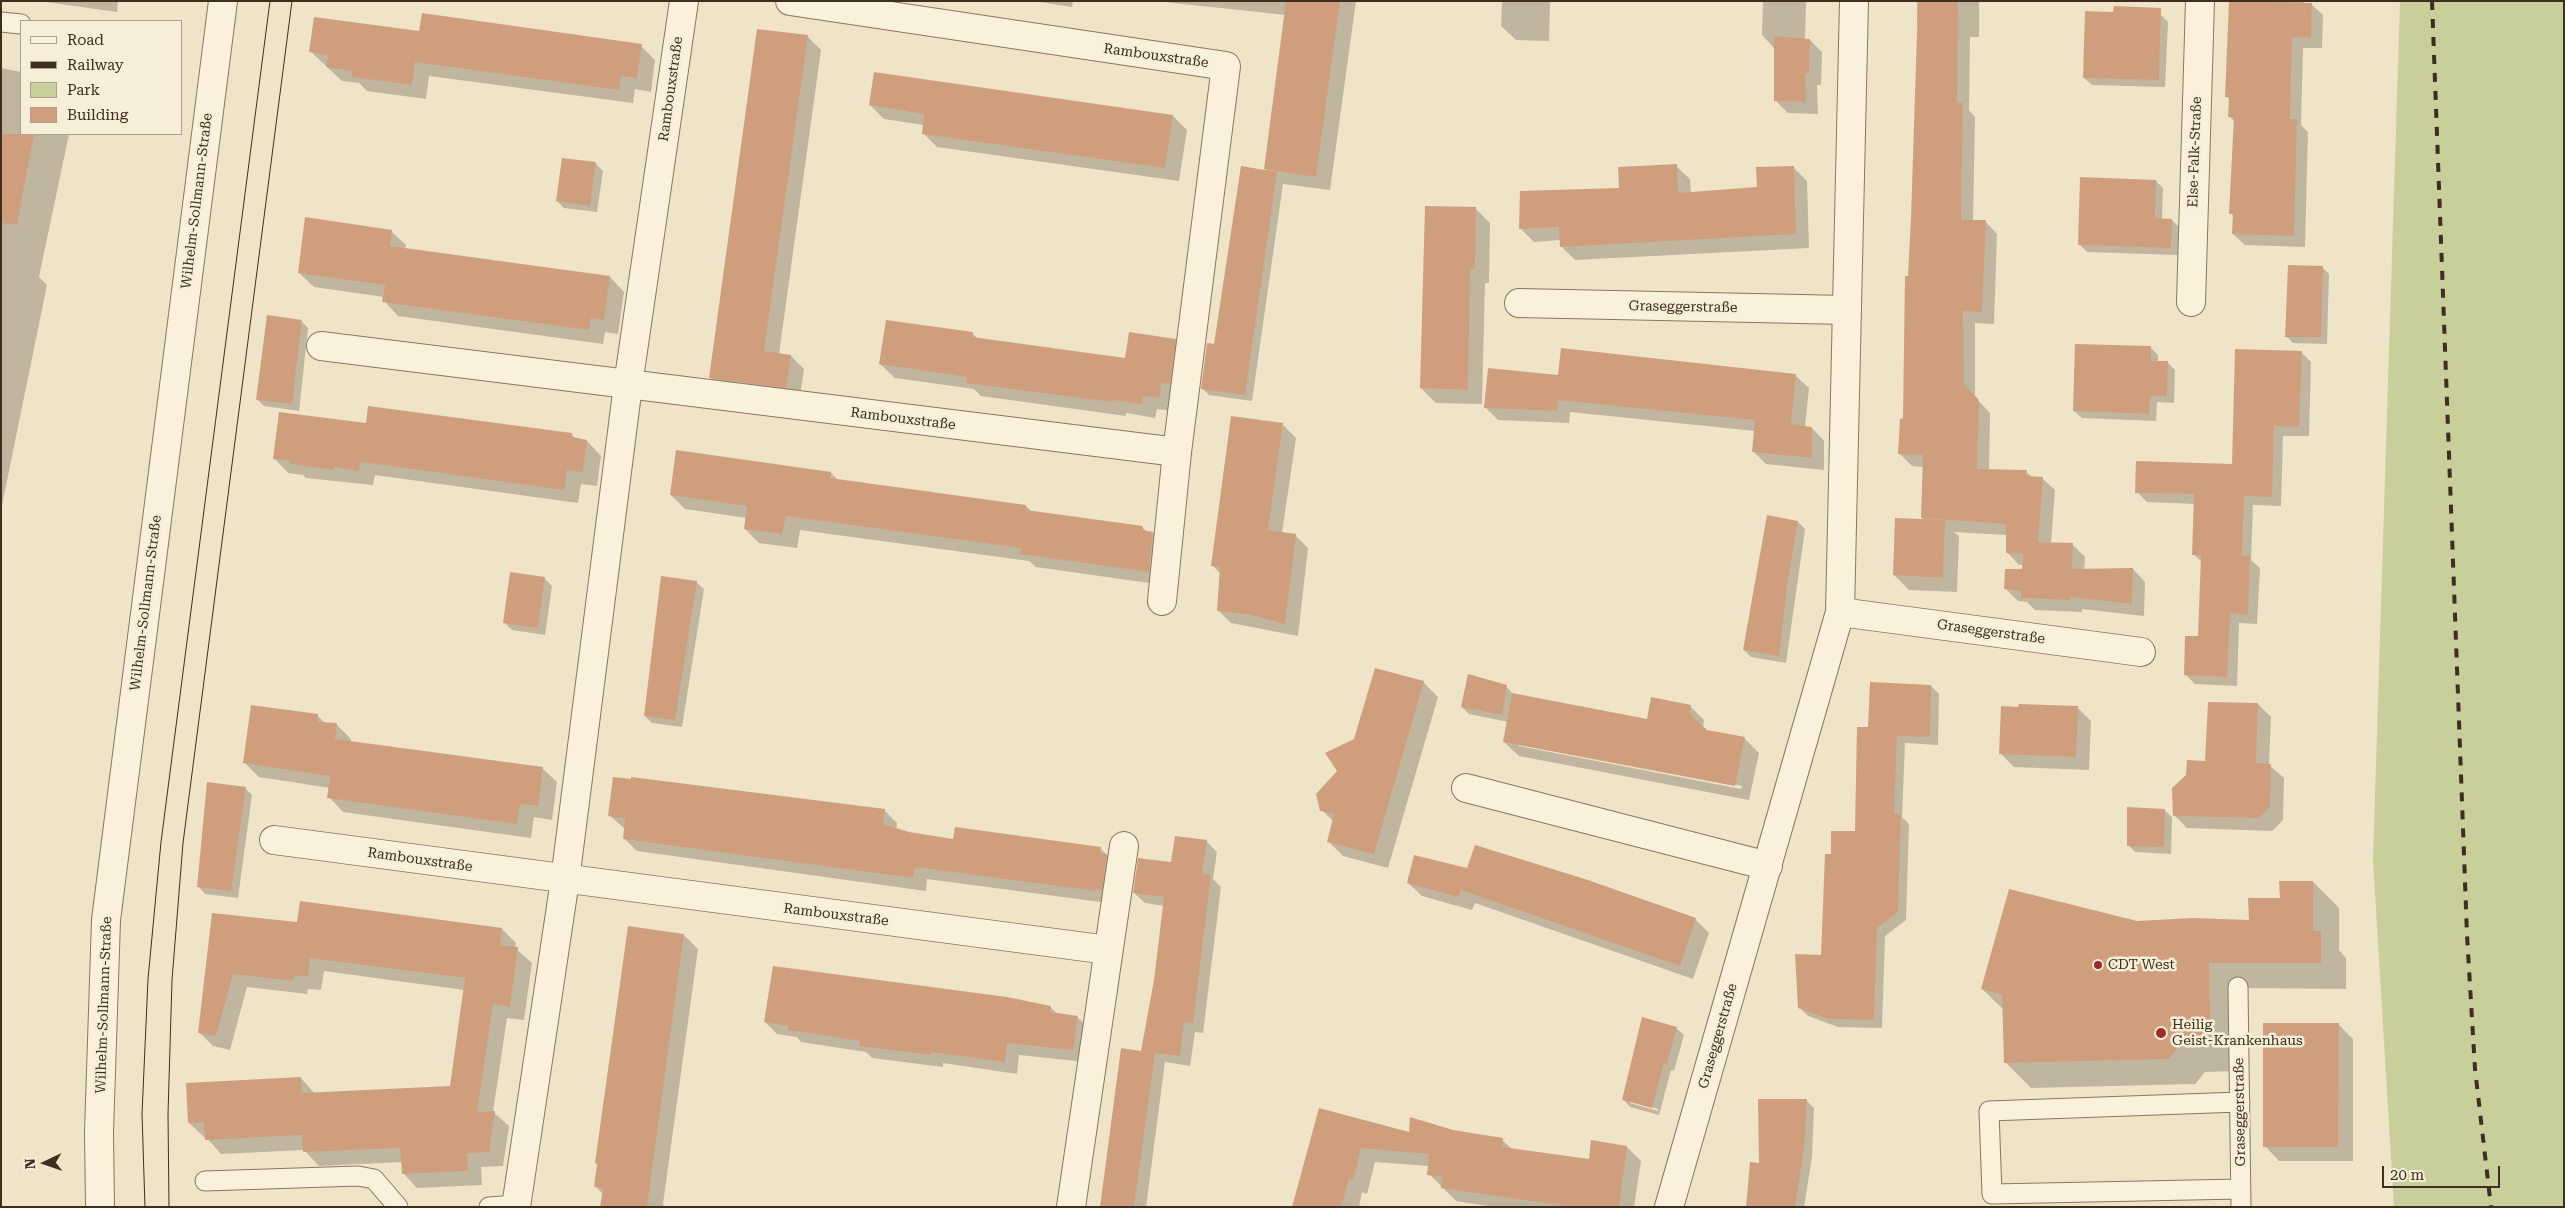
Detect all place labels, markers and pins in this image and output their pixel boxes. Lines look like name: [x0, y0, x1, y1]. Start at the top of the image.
place label: CDT West: [2108, 957, 2175, 973]
marker: CDT West: [2092, 959, 2104, 971]
place label: Heilig Geist-Krankenhaus: [2172, 1017, 2303, 1050]
marker: Heilig Geist-Krankenhaus: [2154, 1026, 2168, 1040]

